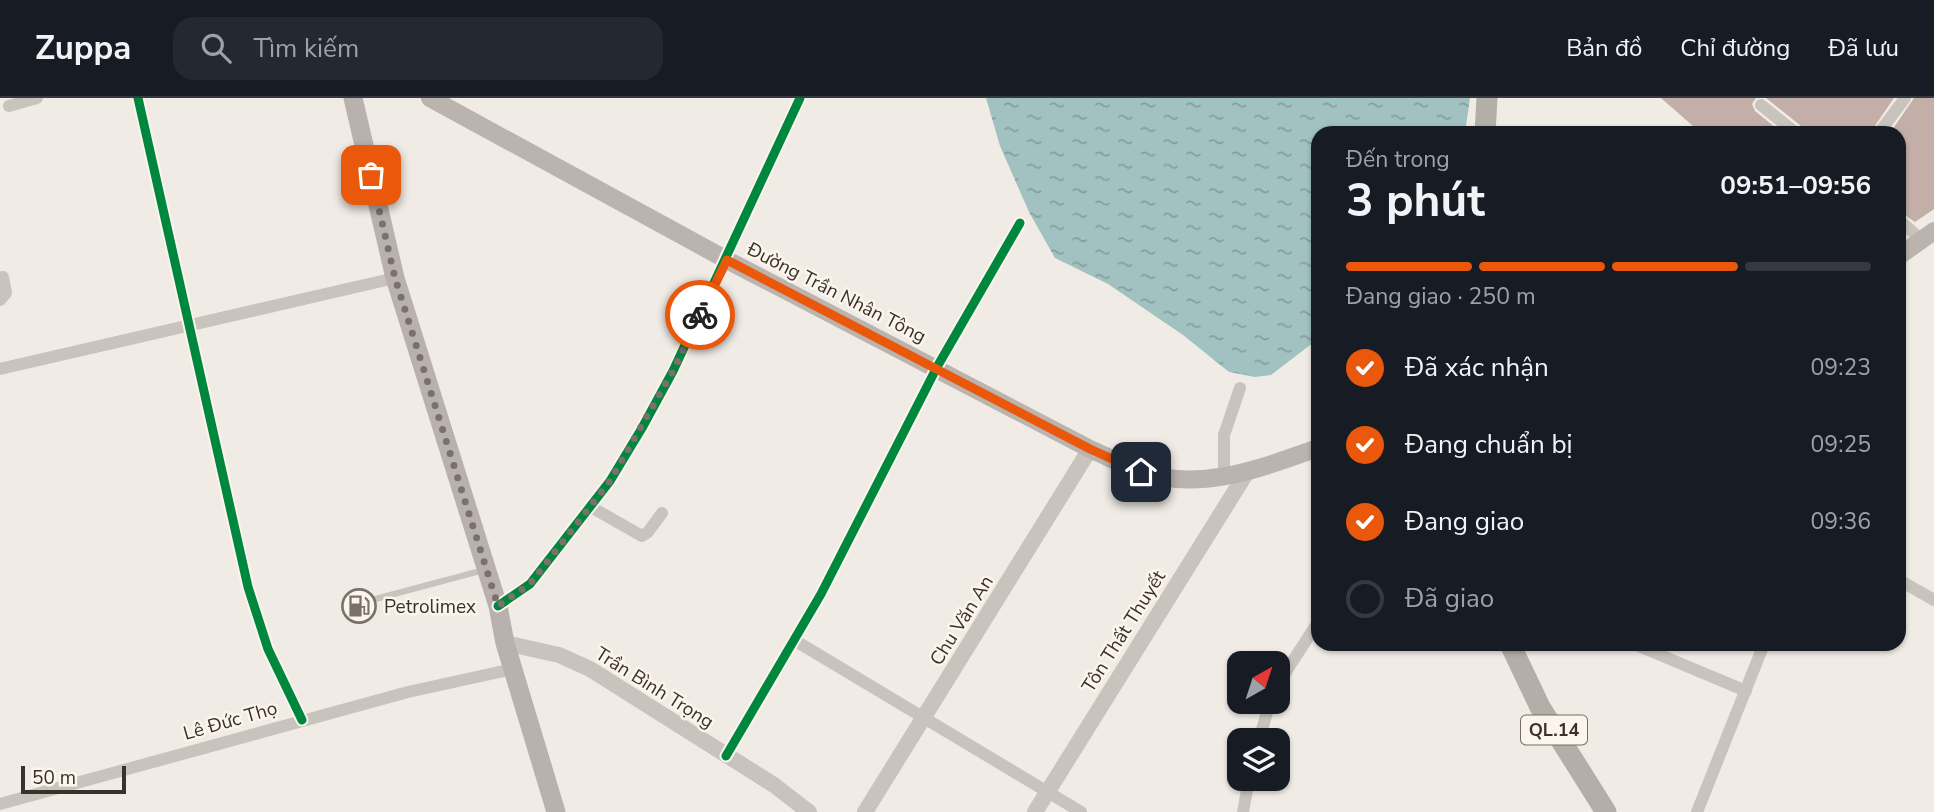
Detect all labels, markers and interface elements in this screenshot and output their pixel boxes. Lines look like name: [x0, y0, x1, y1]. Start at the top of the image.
search box: [173, 17, 663, 80]
text: Zuppa: [35, 26, 131, 71]
icon: search: [197, 29, 235, 67]
text: Tìm kiếm: [253, 31, 359, 66]
text: Bản đồ: [1566, 32, 1642, 64]
text: Chỉ đường: [1680, 32, 1790, 64]
text: Đã lưu: [1828, 32, 1899, 64]
text: Đến trong: [1346, 144, 1450, 175]
pin: [341, 145, 401, 205]
icon: bag: [352, 156, 390, 194]
text: 09:51–09:56: [1720, 168, 1871, 203]
text: 3 phút: [1346, 169, 1485, 232]
street label: Đường Trần Nhân Tông: [742, 236, 931, 349]
courier: [665, 280, 735, 350]
text: Đang giao · 250 m: [1346, 281, 1536, 312]
icon: bike: [681, 296, 719, 334]
icon: check: [1346, 349, 1384, 387]
text: Đã xác nhận: [1405, 350, 1549, 385]
text: 09:23: [1811, 352, 1871, 383]
icon: check: [1346, 426, 1384, 464]
text: Đang chuẩn bị: [1405, 427, 1573, 462]
text: 09:25: [1811, 429, 1871, 460]
pin: [1111, 442, 1171, 502]
icon: home: [1122, 453, 1160, 491]
icon: check: [1346, 503, 1384, 541]
text: Đang giao: [1405, 504, 1524, 539]
text: 09:36: [1811, 506, 1871, 537]
street label: Tôn Thất Thuyết: [1076, 565, 1172, 697]
street label: Chu Văn An: [924, 571, 1000, 670]
text: Đã giao: [1405, 581, 1494, 616]
fuel station icon: Petrolimex: [340, 587, 378, 625]
place label: Petrolimex: [384, 594, 476, 620]
street label: Trần Bình Trọng: [590, 641, 719, 735]
north arrow: [1227, 651, 1290, 714]
map controls: [1227, 651, 1290, 791]
street label: Lê Đức Thọ: [180, 695, 280, 747]
road number: QL.14: [1521, 716, 1587, 744]
button: layers: [1227, 728, 1290, 791]
scale bar: [21, 763, 126, 795]
text: 50 m: [32, 765, 76, 791]

